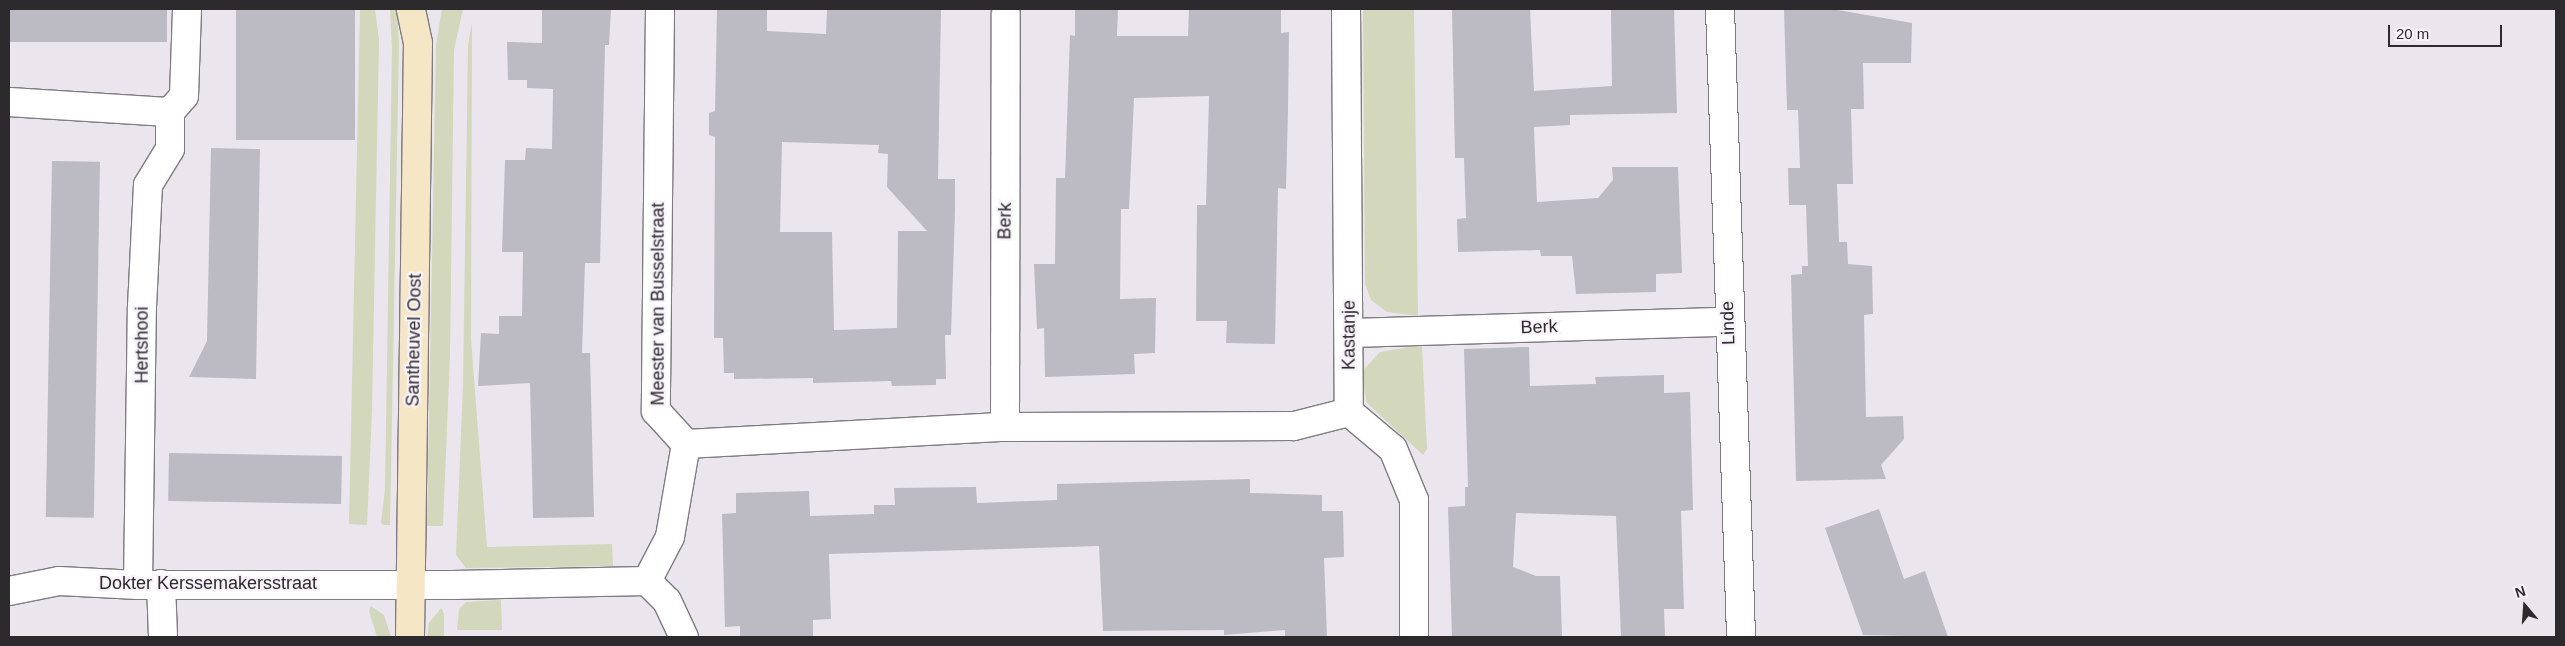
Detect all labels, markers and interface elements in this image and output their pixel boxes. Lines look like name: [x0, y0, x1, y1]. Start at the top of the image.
scale bar: [2390, 15, 2504, 47]
text: 20 m: [2396, 25, 2429, 42]
street label: Meester van Busselstraat: [647, 202, 669, 406]
street label: Berk: [994, 202, 1016, 240]
street label: Santheuvel Oost: [402, 273, 426, 407]
street label: Kastanje: [1338, 300, 1360, 370]
street label: Linde: [1716, 301, 1740, 345]
street label: Hertshooi: [131, 306, 153, 384]
street label: Berk: [1520, 316, 1558, 338]
street label: Dokter Kerssemakersstraat: [99, 572, 317, 594]
north arrow: [2500, 581, 2550, 631]
text: N: [2513, 583, 2528, 601]

